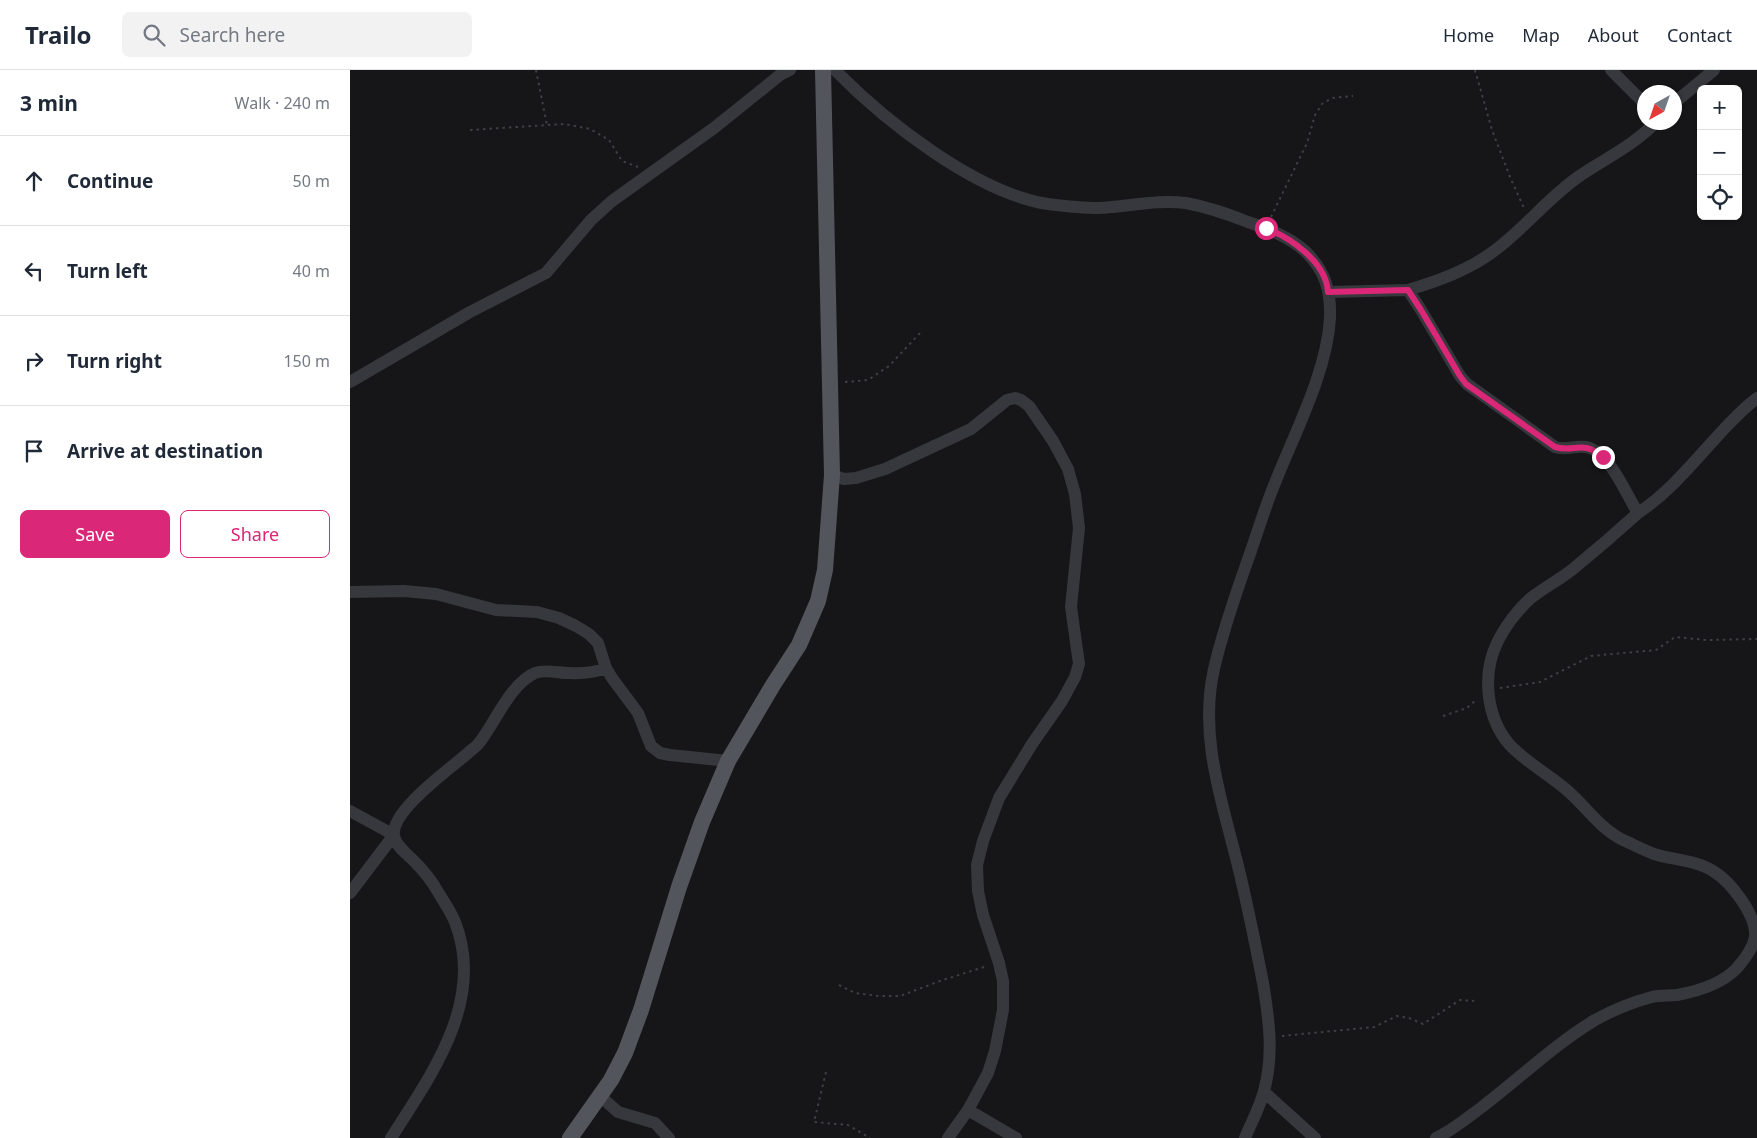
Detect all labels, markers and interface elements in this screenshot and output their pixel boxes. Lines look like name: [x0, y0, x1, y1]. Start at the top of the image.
search box: [122, 12, 472, 57]
text: Trailo: [25, 18, 92, 51]
icon: search: [140, 21, 168, 49]
text: Search here: [180, 22, 285, 48]
text: Home: [1443, 23, 1494, 47]
text: Map: [1522, 23, 1560, 47]
text: About: [1588, 23, 1639, 47]
text: Contact: [1667, 23, 1732, 47]
north arrow: [1637, 85, 1682, 130]
map controls: [1697, 85, 1742, 220]
button: +: [1697, 85, 1742, 130]
text: 3 min: [20, 89, 78, 117]
text: Walk · 240 m: [235, 92, 330, 114]
button: −: [1697, 130, 1742, 175]
icon: ahead: [20, 167, 48, 195]
text: Continue: [67, 168, 153, 194]
text: 50 m: [293, 170, 330, 192]
button: locate: [1697, 175, 1742, 220]
route start: [1255, 217, 1278, 240]
icon: left: [20, 257, 48, 285]
text: Turn left: [67, 258, 148, 284]
text: 40 m: [293, 260, 330, 282]
icon: right: [20, 347, 48, 375]
text: Turn right: [67, 348, 162, 374]
text: 150 m: [283, 350, 330, 372]
icon: arrive: [20, 437, 48, 465]
text: Arrive at destination: [67, 438, 263, 464]
route end: [1592, 446, 1615, 469]
button: Save: [20, 510, 170, 558]
button: Share: [180, 510, 330, 558]

